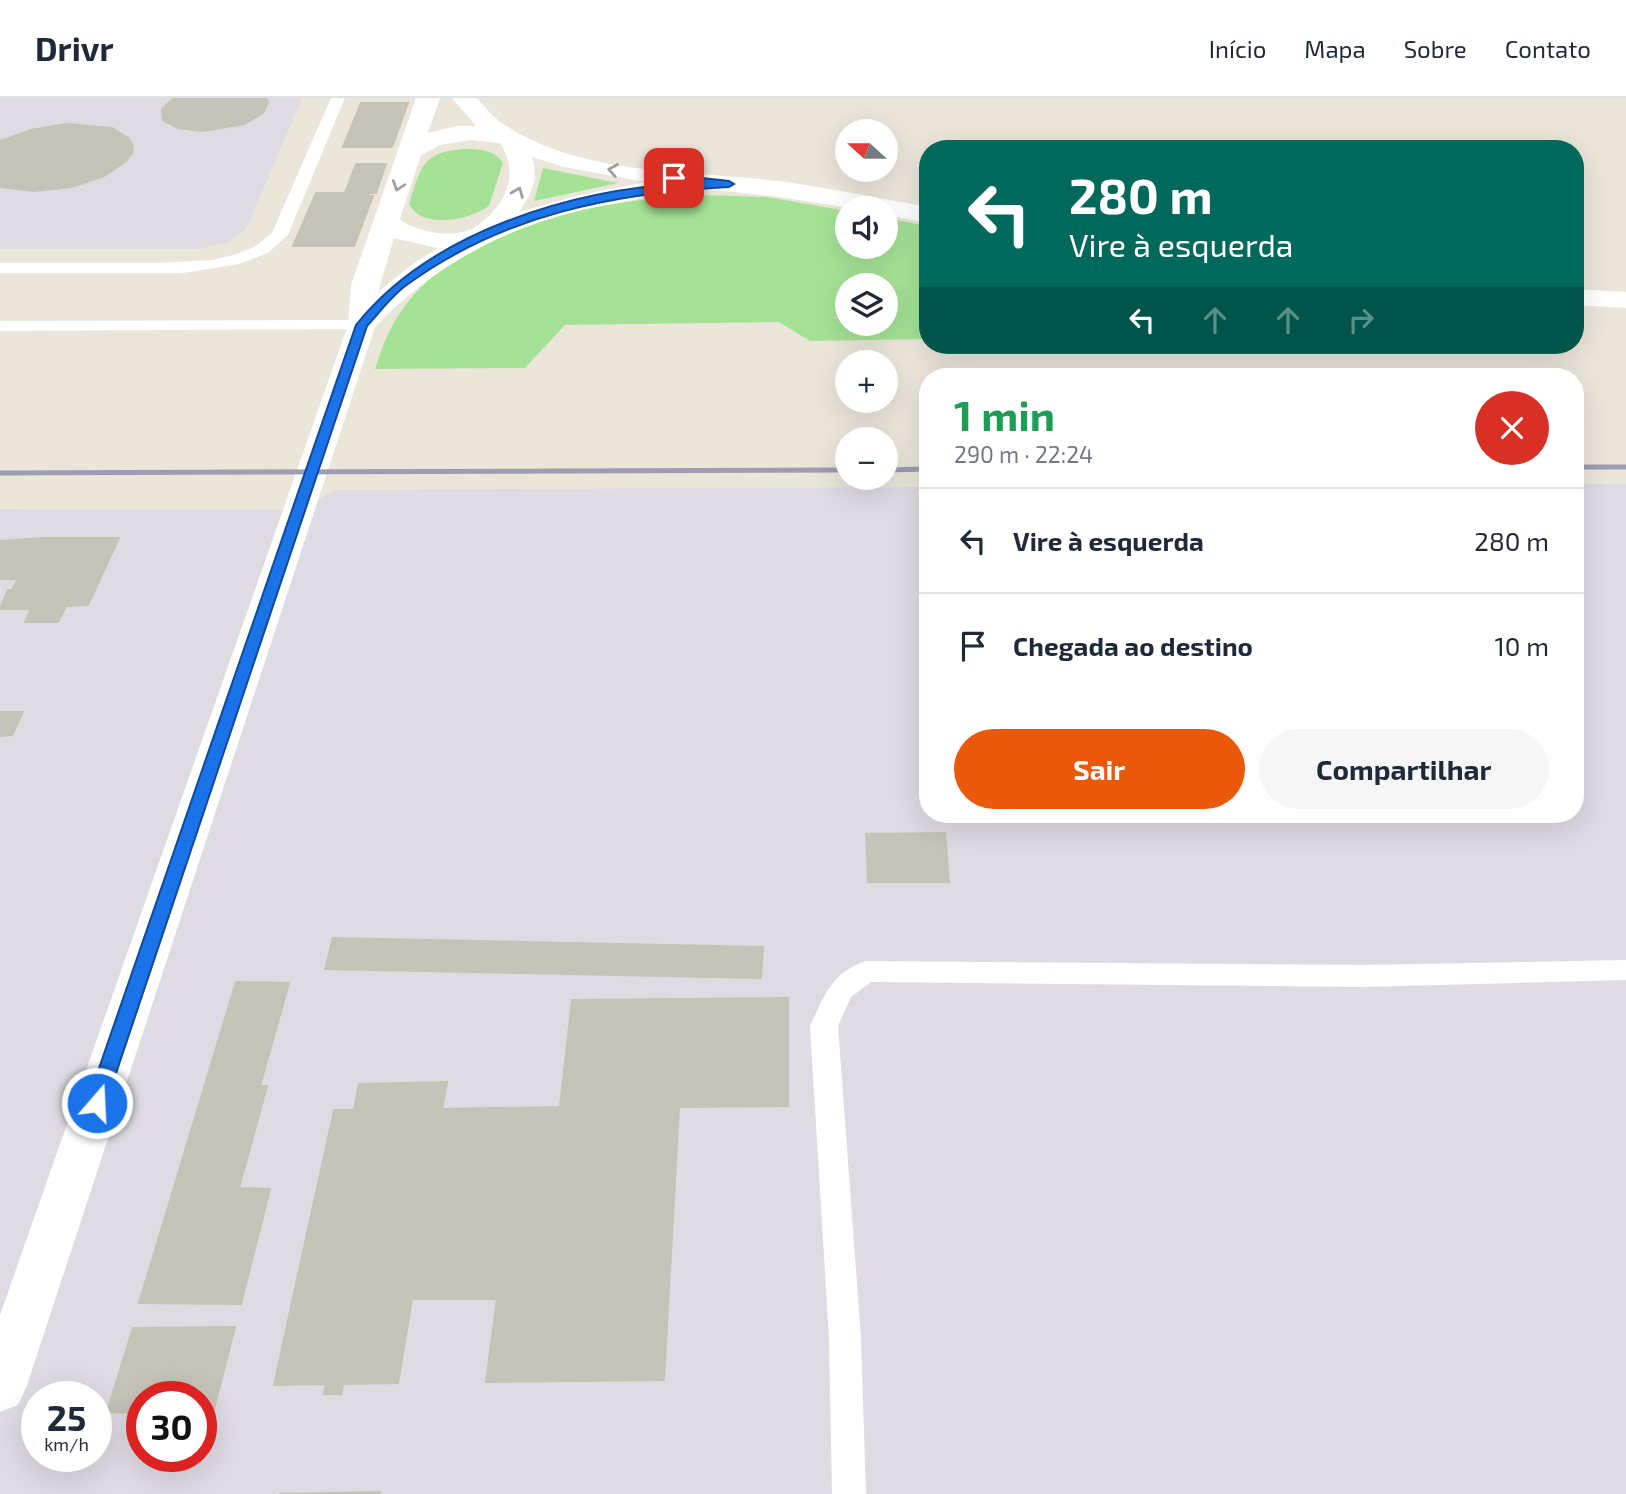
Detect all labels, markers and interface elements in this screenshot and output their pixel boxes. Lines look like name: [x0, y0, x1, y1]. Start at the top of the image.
text: Drivr: [35, 28, 114, 68]
text: Início: [1209, 34, 1266, 63]
text: Mapa: [1304, 34, 1366, 63]
text: Sobre: [1404, 34, 1467, 63]
text: Contato: [1505, 34, 1591, 63]
north arrow: [835, 119, 898, 182]
map controls: [835, 119, 898, 490]
pin: [644, 148, 704, 208]
icon: arrive: [655, 159, 693, 197]
one-way arrow: [607, 163, 619, 178]
text: 280 m: [1069, 165, 1213, 224]
icon: left: [954, 168, 1045, 259]
one-way arrow: [392, 179, 406, 191]
one-way arrow: [509, 187, 523, 199]
button: sound: [835, 196, 898, 259]
text: Vire à esquerda: [1069, 225, 1293, 263]
button: layers: [835, 273, 898, 336]
icon: left: [1123, 301, 1161, 339]
icon: ahead: [1196, 301, 1234, 339]
icon: ahead: [1269, 301, 1307, 339]
icon: right: [1342, 301, 1380, 339]
button: +: [835, 350, 898, 413]
text: 1 min: [954, 389, 1055, 439]
button: close: [1475, 391, 1549, 465]
button: −: [835, 427, 898, 490]
text: 290 m · 22:24: [954, 440, 1093, 468]
icon: left: [954, 522, 992, 560]
text: Vire à esquerda: [1013, 525, 1204, 556]
text: 280 m: [1474, 525, 1549, 556]
icon: arrive: [954, 627, 992, 665]
text: Chegada ao destino: [1013, 630, 1253, 661]
text: 10 m: [1494, 630, 1549, 661]
button: Sair: [954, 729, 1245, 809]
button: Compartilhar: [1259, 729, 1549, 809]
position arrow: [60, 1066, 134, 1140]
speed limit sign: 30: [126, 1381, 217, 1472]
text: 25: [47, 1396, 86, 1438]
text: km/h: [44, 1433, 89, 1455]

